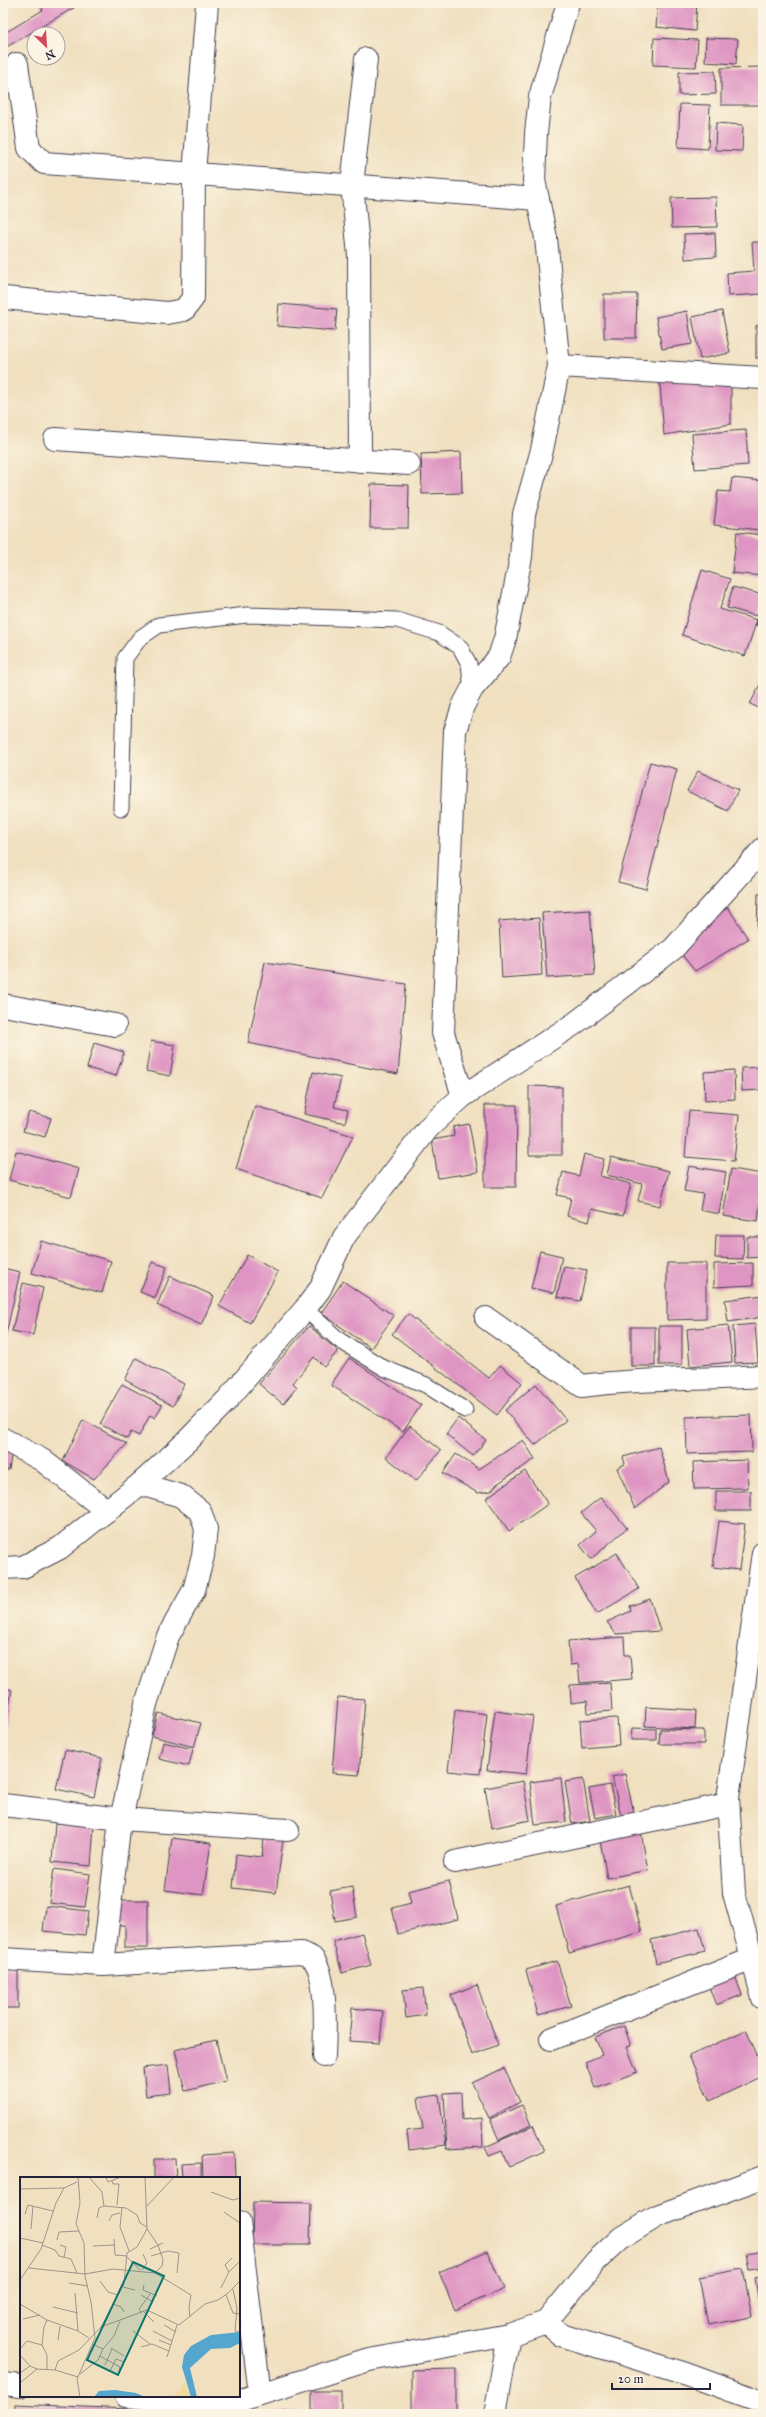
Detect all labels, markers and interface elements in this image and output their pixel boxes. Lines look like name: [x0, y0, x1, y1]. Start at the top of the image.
north arrow: [26, 26, 66, 66]
text: N: [42, 47, 57, 63]
inset map: [20, 2177, 240, 2397]
scale bar: [612, 2365, 710, 2391]
text: 20 m: [618, 2372, 644, 2386]

